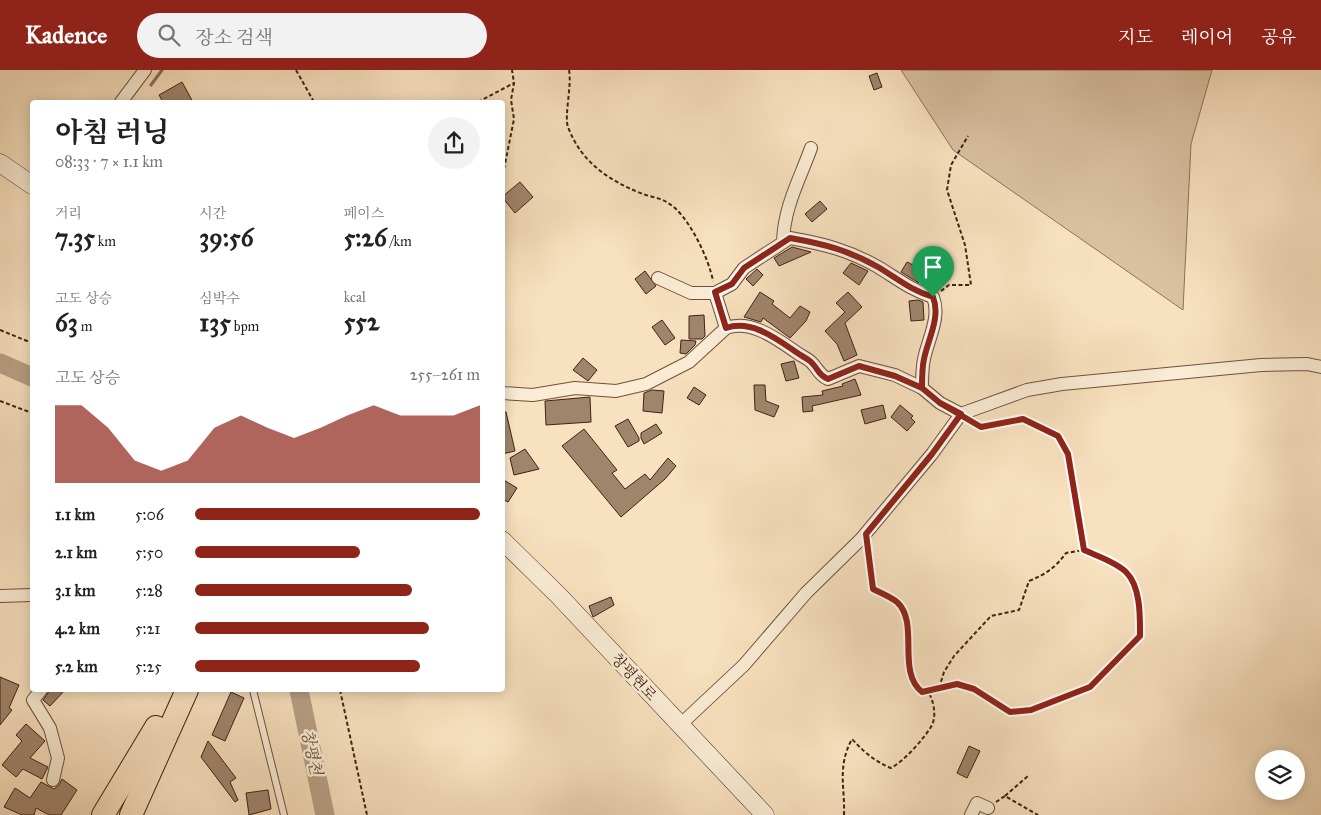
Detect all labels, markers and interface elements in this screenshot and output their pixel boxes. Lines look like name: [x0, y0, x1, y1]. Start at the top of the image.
search box: [137, 13, 487, 58]
text: Kadence: [25, 20, 107, 50]
icon: search: [155, 21, 183, 49]
text: 장소 검색: [195, 26, 273, 49]
text: 지도: [1118, 26, 1153, 48]
text: 레이어: [1181, 26, 1233, 48]
text: 공유: [1261, 26, 1296, 48]
text: 아침 러닝: [55, 115, 169, 150]
button: share: [428, 117, 480, 169]
text: 08:33 · 7 × 1.1 km: [55, 152, 163, 171]
text: 거리: [55, 205, 82, 222]
text: 시간: [199, 205, 226, 222]
text: 페이스: [344, 205, 384, 222]
text: 7.35: [55, 222, 95, 253]
text: 39:56: [199, 222, 254, 253]
text: 5:26: [344, 222, 387, 253]
text: km: [95, 233, 116, 250]
text: /km: [387, 233, 412, 250]
pin: [912, 246, 954, 297]
icon: arrive: [919, 253, 947, 281]
text: kcal: [344, 289, 366, 306]
text: 고도 상승: [55, 290, 112, 307]
text: 심박수: [199, 290, 240, 307]
text: 552: [344, 306, 379, 337]
text: 63: [55, 307, 78, 338]
text: 135: [199, 307, 231, 338]
text: m: [78, 318, 93, 335]
text: bpm: [231, 318, 259, 335]
text: 255–261 m: [410, 365, 480, 384]
text: 고도 상승: [55, 368, 120, 387]
text: 1.1 km: [55, 505, 95, 524]
text: 5:06: [135, 505, 164, 524]
text: 2.1 km: [55, 543, 97, 562]
text: 5:50: [135, 543, 163, 562]
text: 3.1 km: [55, 581, 95, 600]
text: 5:28: [135, 581, 163, 600]
text: 4.2 km: [55, 619, 100, 638]
text: 5:21: [135, 619, 161, 638]
street label: 창평현로: [608, 650, 661, 705]
text: 5.2 km: [55, 657, 98, 676]
text: 5:25: [135, 657, 162, 676]
water label: 창평천: [298, 727, 326, 778]
map controls: [1255, 750, 1305, 800]
button: layers: [1255, 750, 1305, 800]

